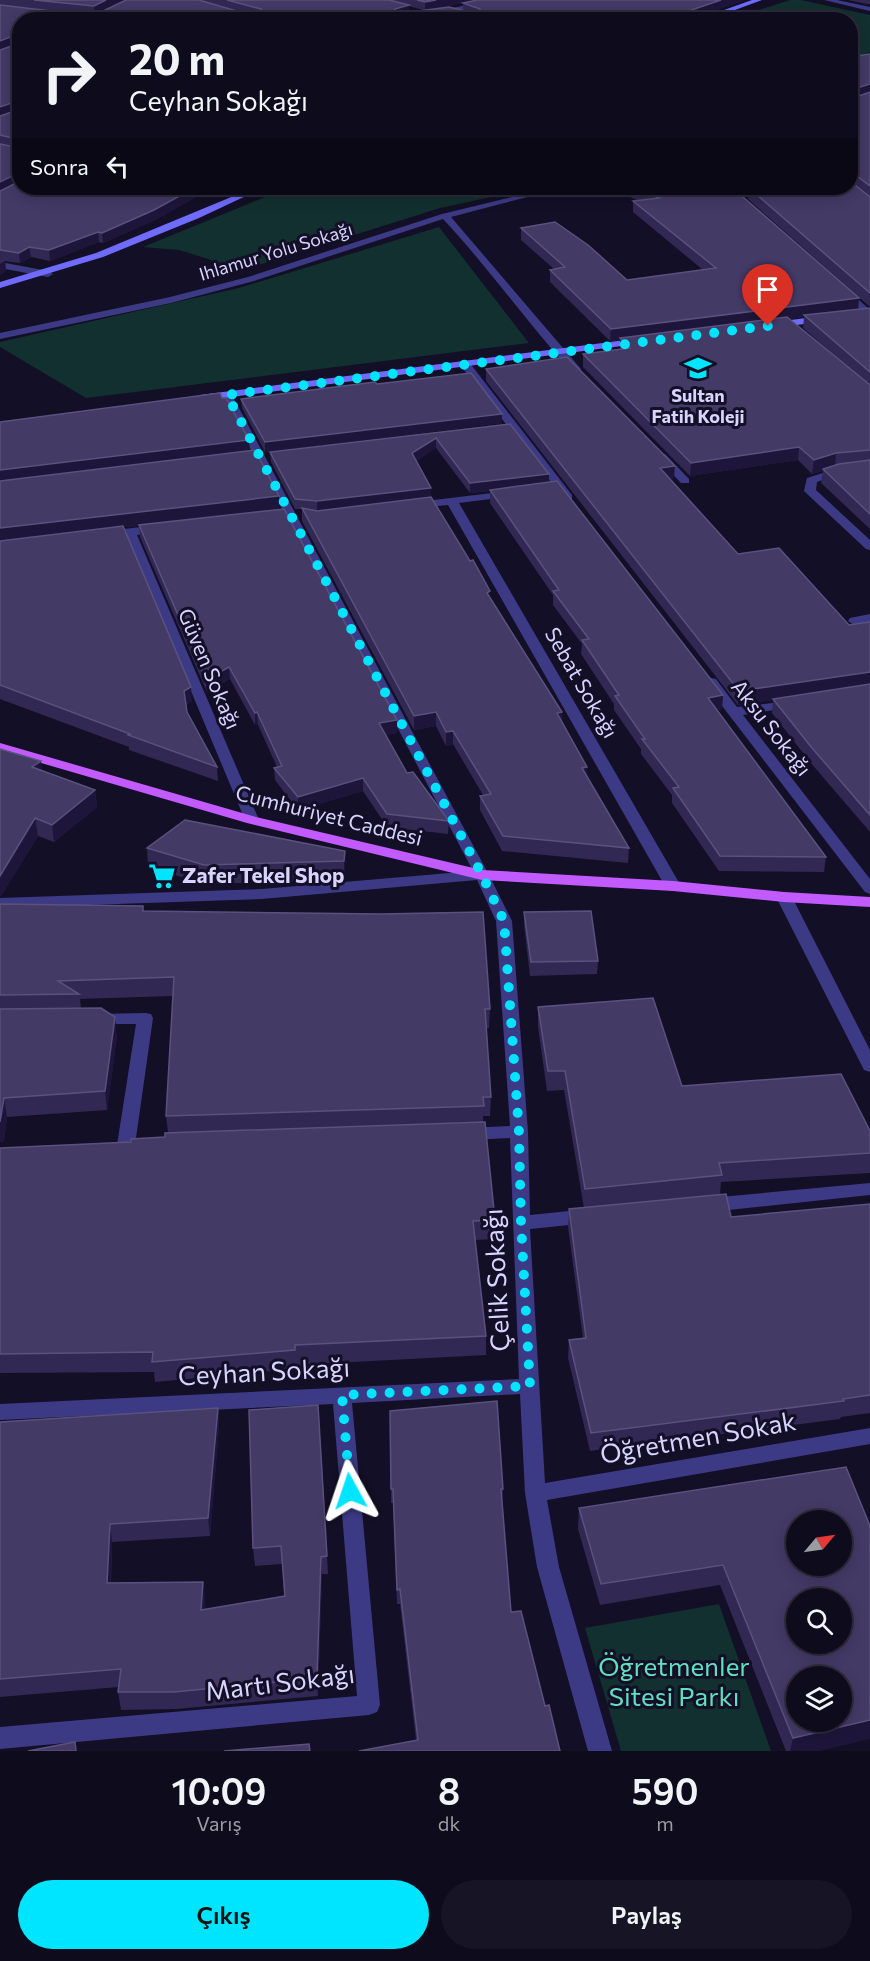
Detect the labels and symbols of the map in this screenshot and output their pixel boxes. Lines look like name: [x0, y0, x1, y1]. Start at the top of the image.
street label: Ihlamur Yolu Sokağı: [196, 217, 355, 285]
pin: [742, 264, 793, 326]
school or university icon: Sultan Fatih Koleji: [683, 353, 713, 383]
place label: Sultan Fatih Koleji: [652, 384, 744, 427]
street label: Güven Sokağı: [174, 604, 247, 733]
street label: Sebat Sokağı: [541, 623, 624, 742]
street label: Aksu Sokağı: [727, 674, 817, 780]
street label: Cumhuriyet Caddesi: [233, 779, 425, 850]
supermarket icon: Zafer Tekel Shop: [147, 861, 177, 891]
place label: Zafer Tekel Shop: [182, 862, 345, 887]
street label: Çelik Sokağı: [476, 1208, 515, 1352]
street label: Ceyhan Sokağı: [177, 1351, 351, 1390]
street label: Öğretmen Sokak: [597, 1404, 798, 1469]
position arrow: [318, 1459, 382, 1523]
north arrow: [786, 1510, 852, 1576]
park label: Öğretmenler Sitesi Parkı: [598, 1650, 750, 1711]
street label: Martı Sokağı: [203, 1657, 356, 1706]

